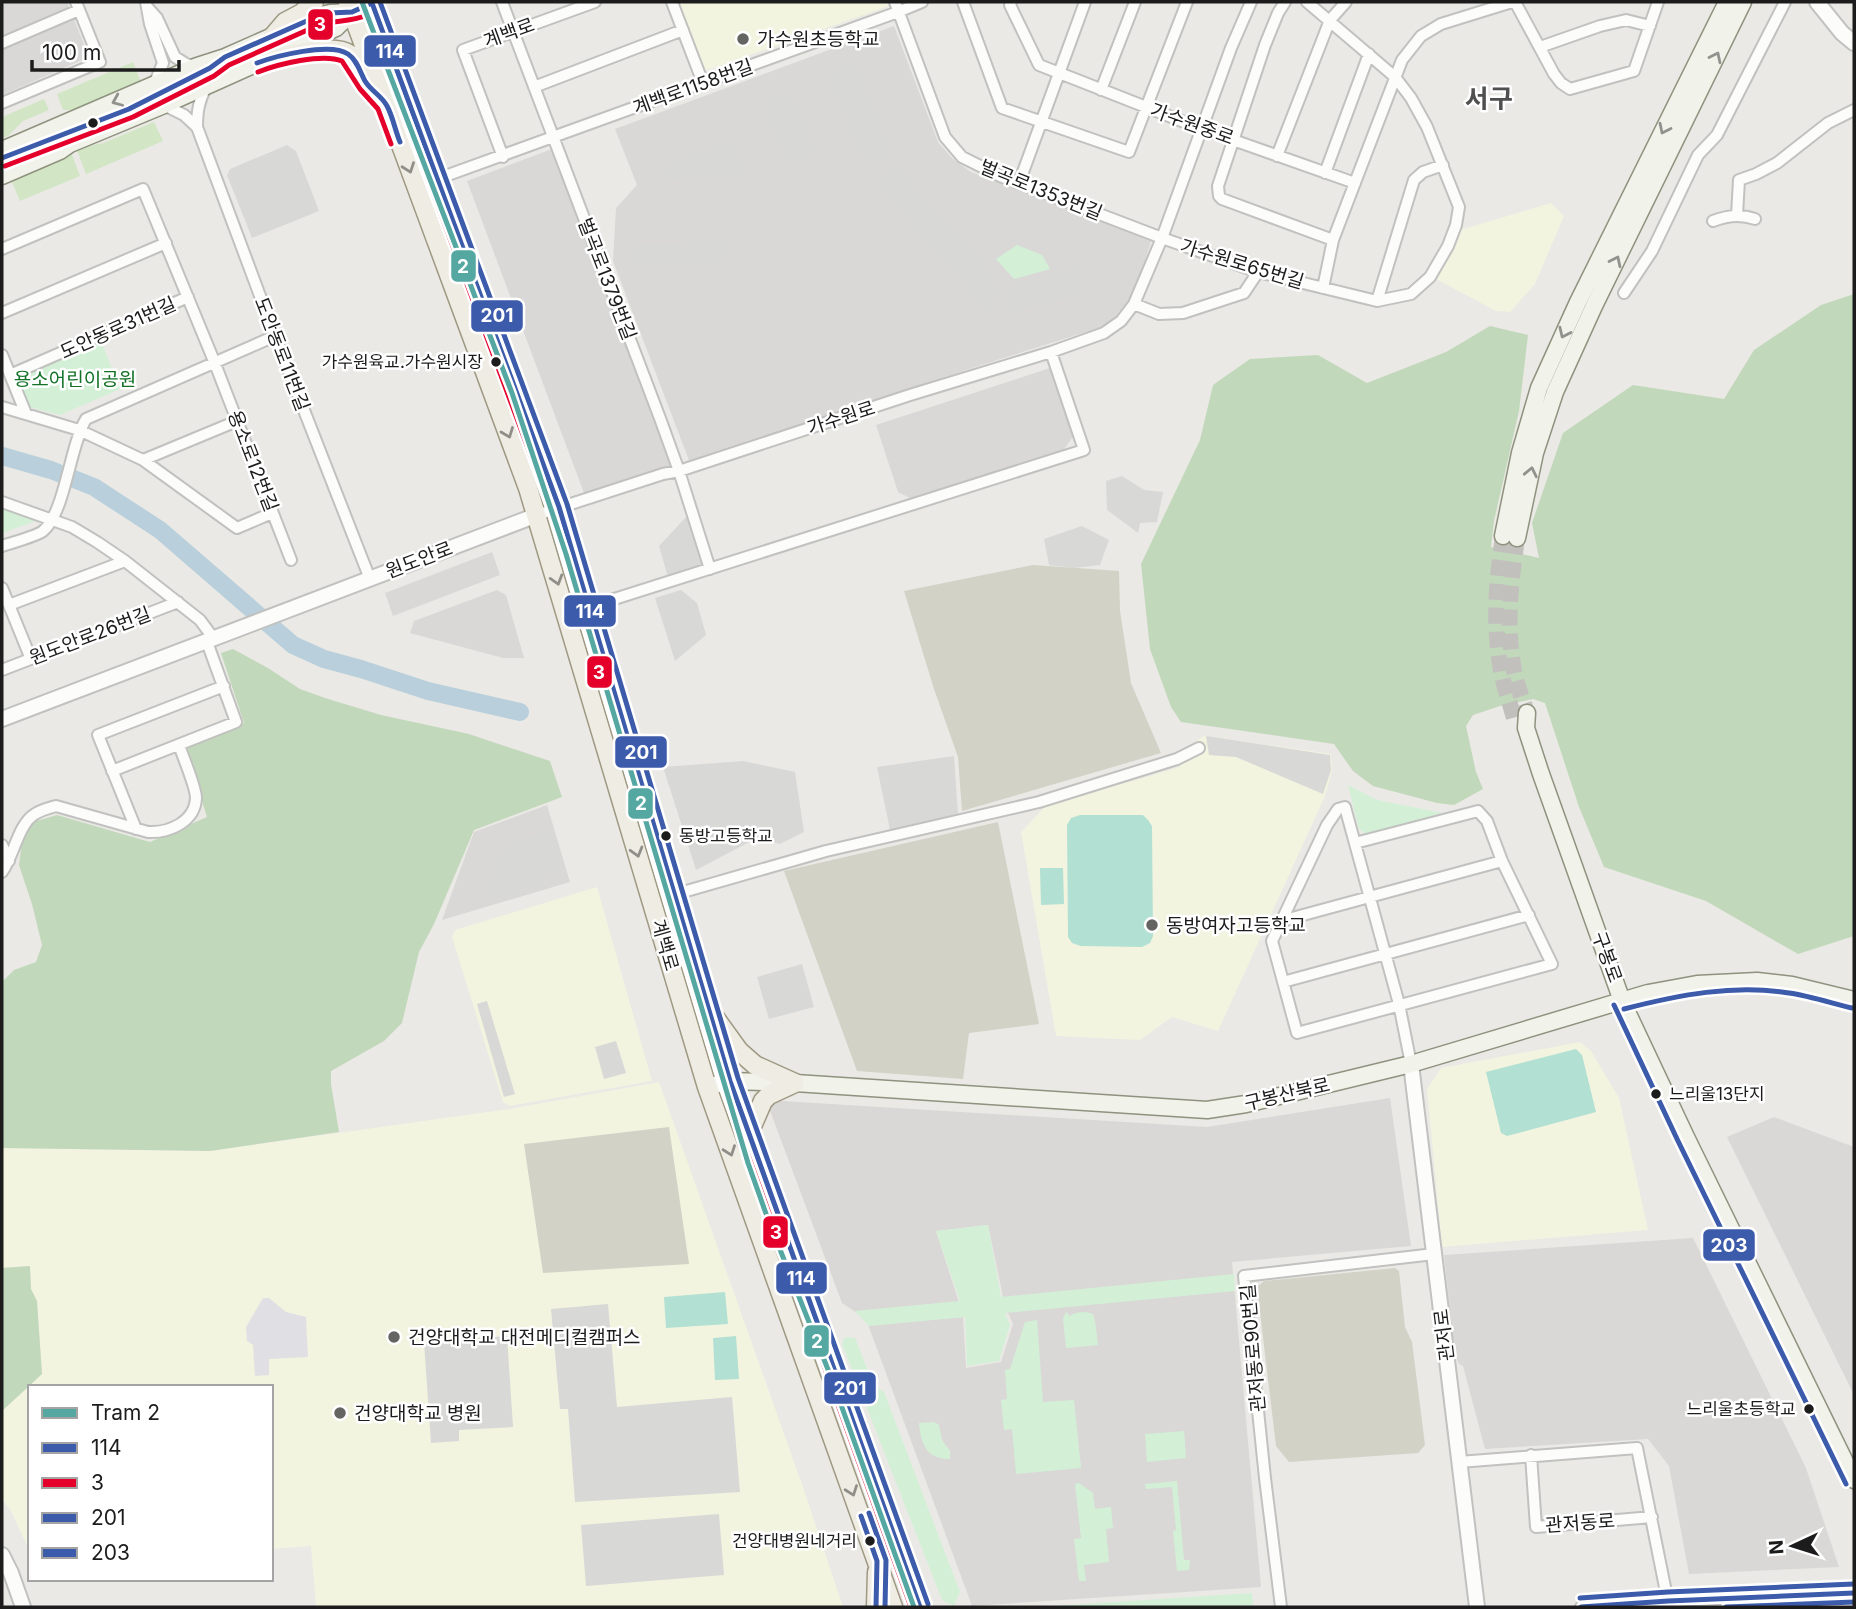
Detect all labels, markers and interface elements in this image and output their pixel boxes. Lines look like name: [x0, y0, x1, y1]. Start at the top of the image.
line badge: 3: [307, 8, 334, 41]
text: 3: [314, 13, 326, 36]
street label: 계백로: [480, 13, 538, 53]
scale bar: [32, 28, 178, 72]
place label: 가수원초등학교: [757, 28, 879, 51]
marker: 가수원초등학교: [735, 31, 751, 47]
line badge: 114: [363, 34, 417, 68]
text: 100 m: [42, 40, 101, 65]
text: 114: [375, 40, 405, 63]
one-way arrow: [1707, 52, 1721, 64]
street label: 계백로1158번길: [630, 55, 756, 119]
district label: 서구: [1465, 83, 1513, 114]
one-way arrow: [111, 93, 124, 107]
street label: 가수원중로: [1147, 98, 1237, 150]
unlabelled marker: [86, 116, 100, 130]
one-way arrow: [1659, 122, 1673, 134]
street label: 벌곡로1353번길: [976, 155, 1106, 225]
one-way arrow: [401, 161, 415, 173]
street label: 벌곡로1379번길: [573, 215, 641, 343]
street label: 가수원로65번길: [1177, 234, 1307, 294]
line badge: 2: [450, 249, 477, 283]
text: 2: [457, 255, 469, 278]
one-way arrow: [1608, 256, 1622, 268]
street label: 도안동로31번길: [57, 292, 179, 364]
street label: 도안동로11번길: [250, 294, 314, 414]
line badge: 201: [470, 299, 524, 333]
text: 201: [481, 304, 513, 327]
one-way arrow: [1558, 326, 1572, 338]
place label: 가수원육교.가수원시장: [322, 352, 483, 372]
marker: 가수원육교.가수원시장: [489, 355, 503, 369]
park label: 용소어린이공원: [14, 368, 136, 391]
street label: 가수원로: [804, 396, 878, 440]
street label: 용소로12번길: [223, 407, 283, 515]
one-way arrow: [499, 427, 513, 439]
one-way arrow: [1523, 466, 1538, 478]
street label: 원도안로: [382, 537, 456, 583]
one-way arrow: [548, 574, 563, 586]
line badge: 114: [563, 594, 617, 628]
text: 114: [575, 600, 605, 623]
street label: 원도안로26번길: [26, 602, 154, 670]
line badge: 3: [586, 655, 613, 689]
text: 3: [593, 661, 605, 684]
line badge: 201: [614, 735, 668, 769]
text: 201: [625, 741, 657, 764]
line badge: 2: [627, 787, 654, 820]
text: 2: [635, 792, 647, 815]
place label: 동방고등학교: [679, 826, 773, 846]
marker: 동방고등학교: [659, 829, 673, 843]
one-way arrow: [629, 845, 644, 857]
place label: 동방여자고등학교: [1166, 914, 1306, 937]
street label: 계백로: [647, 917, 683, 973]
marker: 동방여자고등학교: [1144, 917, 1160, 933]
street label: 구봉로: [1587, 928, 1627, 986]
street label: 구봉산북로: [1242, 1073, 1332, 1115]
place label: 느리울13단지: [1669, 1084, 1765, 1104]
marker: 느리울13단지: [1649, 1087, 1663, 1101]
one-way arrow: [721, 1144, 735, 1156]
line badge: 3: [762, 1215, 789, 1249]
text: 3: [770, 1221, 782, 1244]
line badge: 203: [1702, 1228, 1756, 1262]
text: 203: [1710, 1234, 1748, 1257]
line badge: 114: [775, 1261, 828, 1295]
text: 114: [786, 1267, 816, 1290]
street label: 관저동로90번길: [1236, 1283, 1270, 1413]
street label: 관저로: [1429, 1308, 1459, 1362]
line badge: 2: [803, 1324, 830, 1358]
place label: 건양대학교 대전메디컬캠퍼스: [408, 1326, 641, 1349]
marker: 건양대학교 대전메디컬캠퍼스: [386, 1329, 402, 1345]
text: 2: [811, 1330, 823, 1353]
line badge: 201: [823, 1371, 877, 1405]
text: 201: [834, 1377, 866, 1400]
legend: [28, 1385, 273, 1581]
place label: 느리울초등학교: [1687, 1399, 1796, 1419]
text: Tram 2: [91, 1400, 160, 1425]
place label: 건양대학교 병원: [354, 1402, 482, 1425]
marker: 느리울초등학교: [1802, 1402, 1816, 1416]
marker: 건양대학교 병원: [332, 1405, 348, 1421]
text: 114: [91, 1435, 122, 1460]
text: 3: [91, 1470, 104, 1495]
one-way arrow: [844, 1485, 858, 1497]
text: 201: [91, 1505, 126, 1530]
street label: 관저동로: [1544, 1509, 1616, 1537]
north arrow: [1758, 1511, 1828, 1581]
place label: 건양대병원네거리: [732, 1531, 857, 1551]
marker: 건양대병원네거리: [863, 1534, 877, 1548]
text: N: [1765, 1539, 1789, 1555]
text: 203: [91, 1540, 130, 1565]

